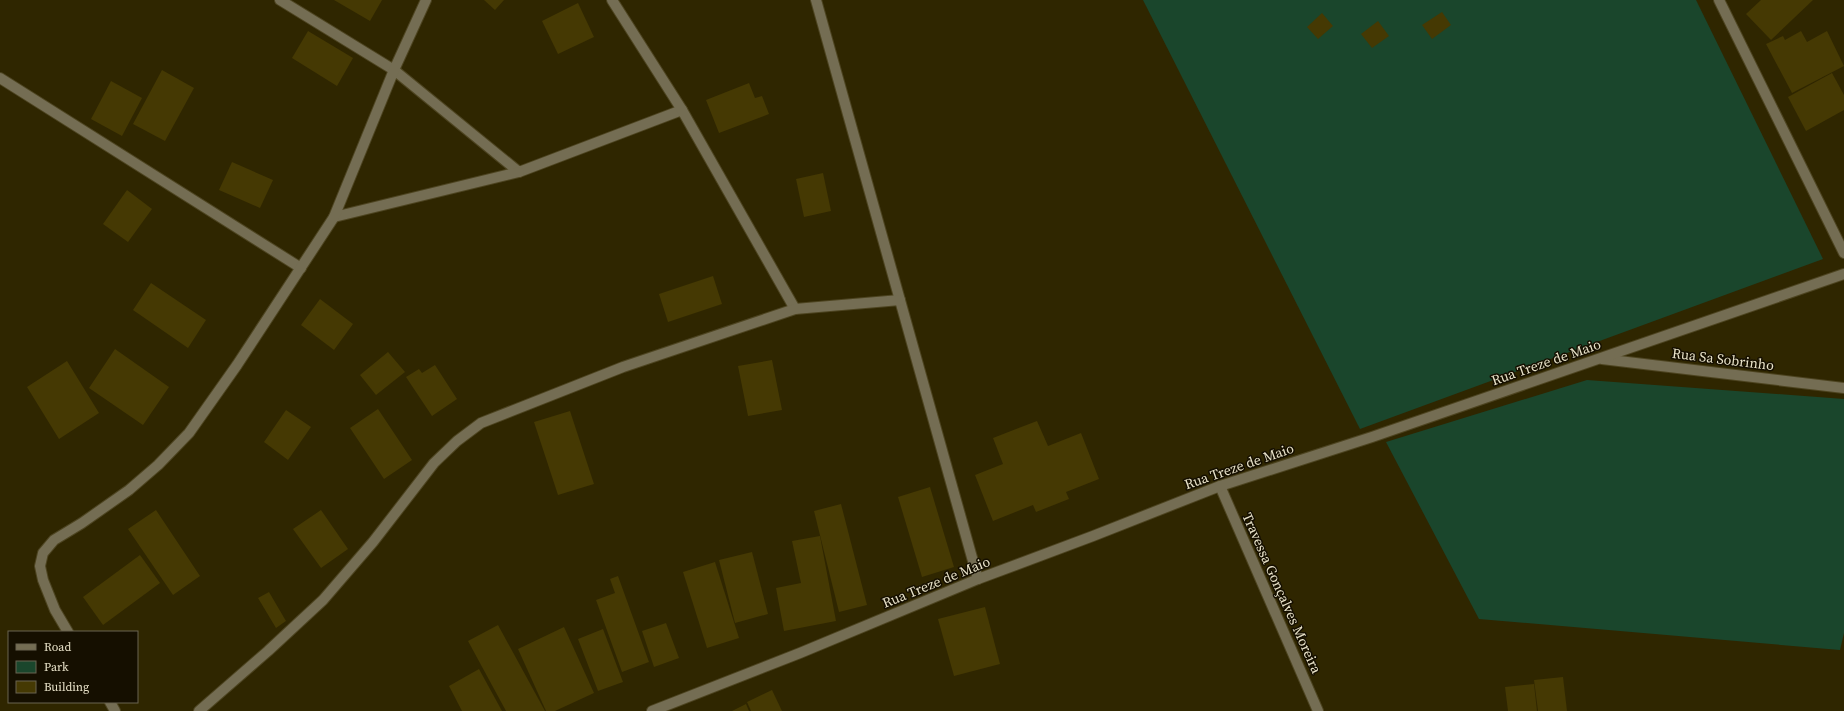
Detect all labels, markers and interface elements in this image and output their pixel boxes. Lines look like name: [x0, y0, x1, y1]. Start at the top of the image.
street label: Rua Treze de Maio: [1489, 334, 1604, 390]
street label: Rua Sa Sobrinho: [1671, 343, 1775, 375]
street label: Rua Treze de Maio: [1182, 438, 1297, 494]
street label: Travessa Gonçalves Moreira: [1237, 509, 1327, 677]
street label: Rua Treze de Maio: [879, 551, 993, 613]
legend: [8, 631, 138, 703]
text: Road: [44, 639, 71, 655]
text: Park: [44, 659, 69, 675]
text: Building: [44, 679, 89, 695]

